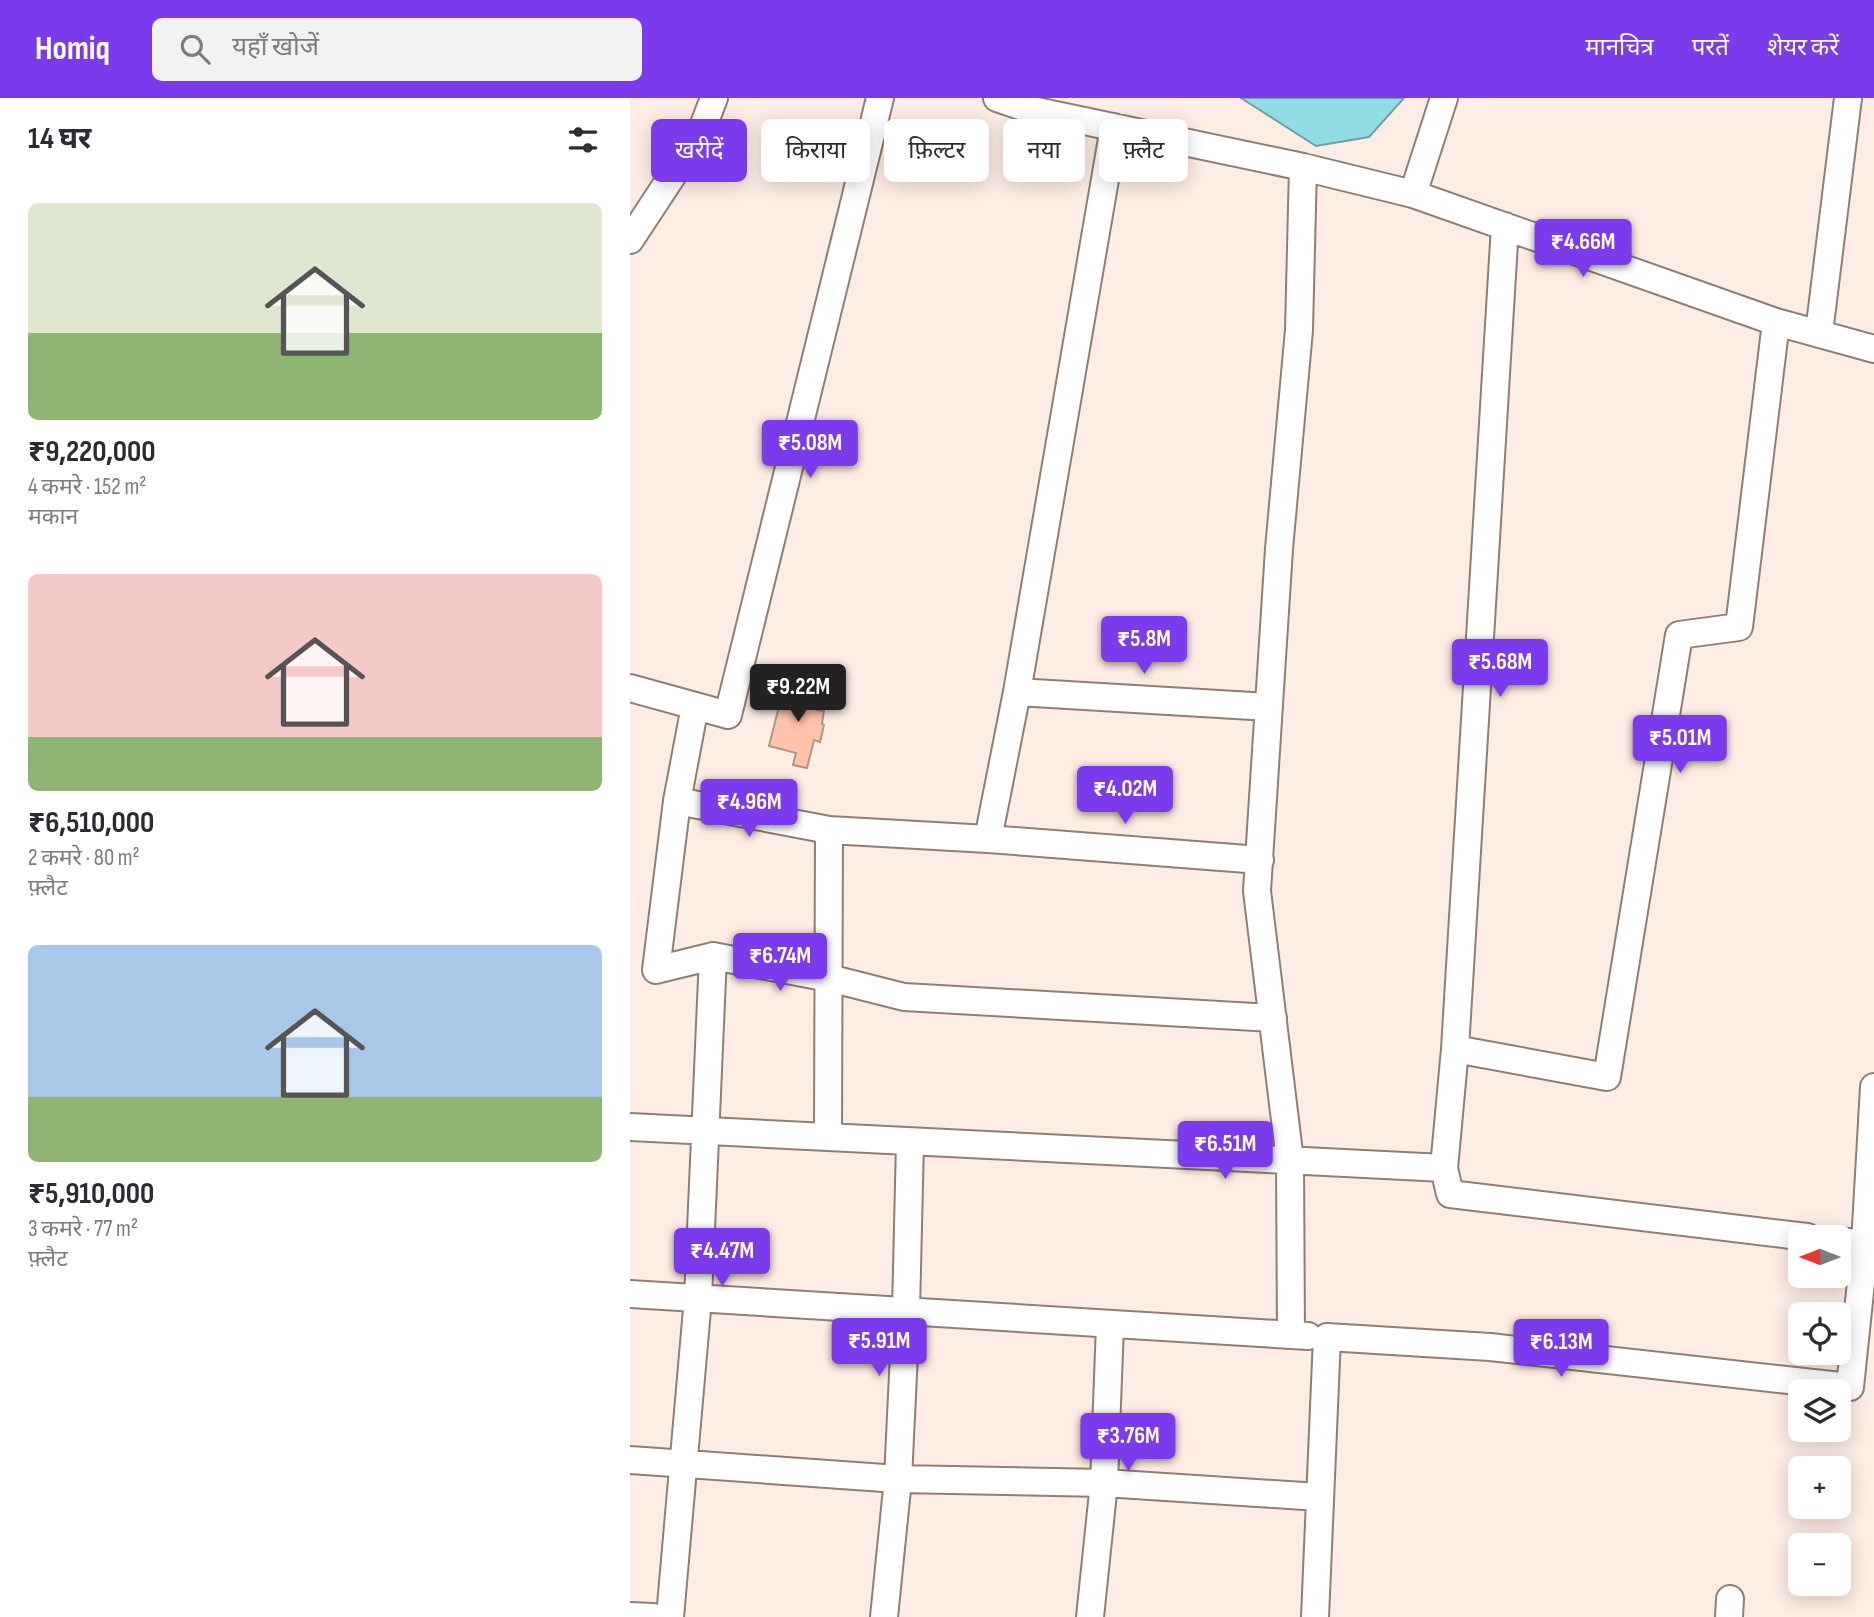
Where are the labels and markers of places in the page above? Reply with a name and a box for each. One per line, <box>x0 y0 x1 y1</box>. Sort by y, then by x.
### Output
pin: ₹4.66M <box>1526 220 1640 279</box>
pin: ₹5.08M <box>753 420 867 480</box>
pin: ₹5.8M <box>1095 616 1193 676</box>
pin: ₹5.68M <box>1443 640 1557 699</box>
pin: ₹9.22M <box>741 664 855 724</box>
pin: ₹5.01M <box>1623 716 1737 775</box>
pin: ₹4.02M <box>1068 766 1182 826</box>
pin: ₹4.96M <box>692 780 806 839</box>
pin: ₹6.74M <box>723 934 837 993</box>
pin: ₹6.51M <box>1168 1122 1282 1181</box>
pin: ₹4.47M <box>665 1228 779 1288</box>
pin: ₹5.91M <box>822 1318 936 1378</box>
pin: ₹6.13M <box>1504 1320 1618 1379</box>
pin: ₹3.76M <box>1071 1414 1185 1473</box>

